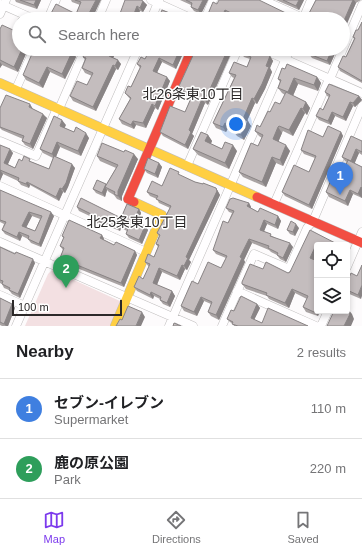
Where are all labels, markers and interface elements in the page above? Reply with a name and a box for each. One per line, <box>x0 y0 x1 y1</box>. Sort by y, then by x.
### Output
search box <box>12 12 350 56</box>
icon: search <box>26 23 48 45</box>
text: Search here <box>58 26 140 43</box>
district label: 北26条東10丁目 <box>142 86 244 102</box>
your location <box>226 114 246 134</box>
pin: 1 <box>327 162 353 195</box>
district label: 北25条東10丁目 <box>86 214 188 230</box>
map controls <box>314 242 350 314</box>
button: locate <box>314 242 350 278</box>
pin: 2 <box>53 255 79 288</box>
button: layers <box>314 278 350 314</box>
scale bar <box>12 298 122 317</box>
text: 100 m <box>18 301 49 313</box>
text: Nearby <box>16 342 74 361</box>
text: 2 results <box>297 345 346 360</box>
text: セブン-イレブン <box>54 394 164 411</box>
text: 1 <box>25 401 33 416</box>
text: 110 m <box>311 401 346 416</box>
text: Supermarket <box>54 412 128 427</box>
text: 鹿の原公園 <box>54 454 129 471</box>
text: 2 <box>25 461 33 476</box>
text: 220 m <box>310 461 346 476</box>
text: Park <box>54 472 81 487</box>
tab: Map <box>43 509 65 545</box>
tab: Directions <box>152 509 201 545</box>
tab: Saved <box>287 509 319 545</box>

